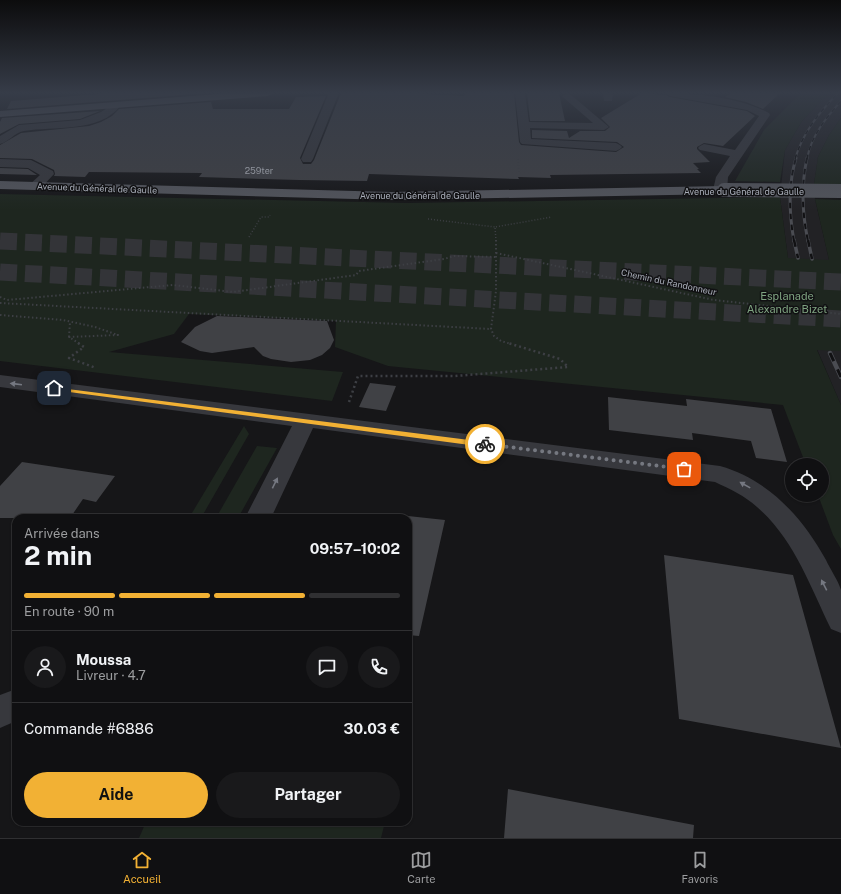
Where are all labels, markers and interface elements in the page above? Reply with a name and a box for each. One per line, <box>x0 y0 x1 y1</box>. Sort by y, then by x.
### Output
house number: 259ter <box>245 165 274 176</box>
street label: Avenue du Général de Gaulle <box>37 180 157 196</box>
street label: Avenue du Général de Gaulle <box>684 186 804 197</box>
street label: Avenue du Général de Gaulle <box>360 190 480 201</box>
street label: Chemin du Randonneur <box>620 266 718 298</box>
park label: Esplanade Alexandre Bizet <box>747 290 827 315</box>
pin <box>37 371 71 405</box>
icon: home <box>43 377 65 399</box>
one-way arrow <box>10 381 22 387</box>
courier <box>465 424 505 464</box>
icon: bike <box>474 433 496 455</box>
pin <box>667 452 701 486</box>
icon: bag <box>673 458 695 480</box>
map controls <box>785 458 829 502</box>
button: locate <box>785 458 829 502</box>
one-way arrow <box>272 477 278 489</box>
one-way arrow <box>739 482 750 489</box>
text: Arrivée dans <box>24 526 100 541</box>
text: 2 min <box>24 540 92 571</box>
text: 09:57–10:02 <box>310 540 400 557</box>
one-way arrow <box>820 580 827 591</box>
text: En route · 90 m <box>24 604 114 619</box>
button: person <box>24 646 66 688</box>
button: chat <box>306 646 348 688</box>
button: phone <box>358 646 400 688</box>
text: Moussa <box>76 651 131 668</box>
text: Livreur · 4.7 <box>76 668 146 683</box>
text: Commande #6886 <box>24 720 154 737</box>
text: 30.03 € <box>344 720 400 737</box>
button: Aide <box>24 772 208 818</box>
button: Partager <box>216 772 400 818</box>
tab: Accueil <box>123 849 161 885</box>
tab: Carte <box>407 849 435 885</box>
tab: Favoris <box>681 849 718 885</box>

